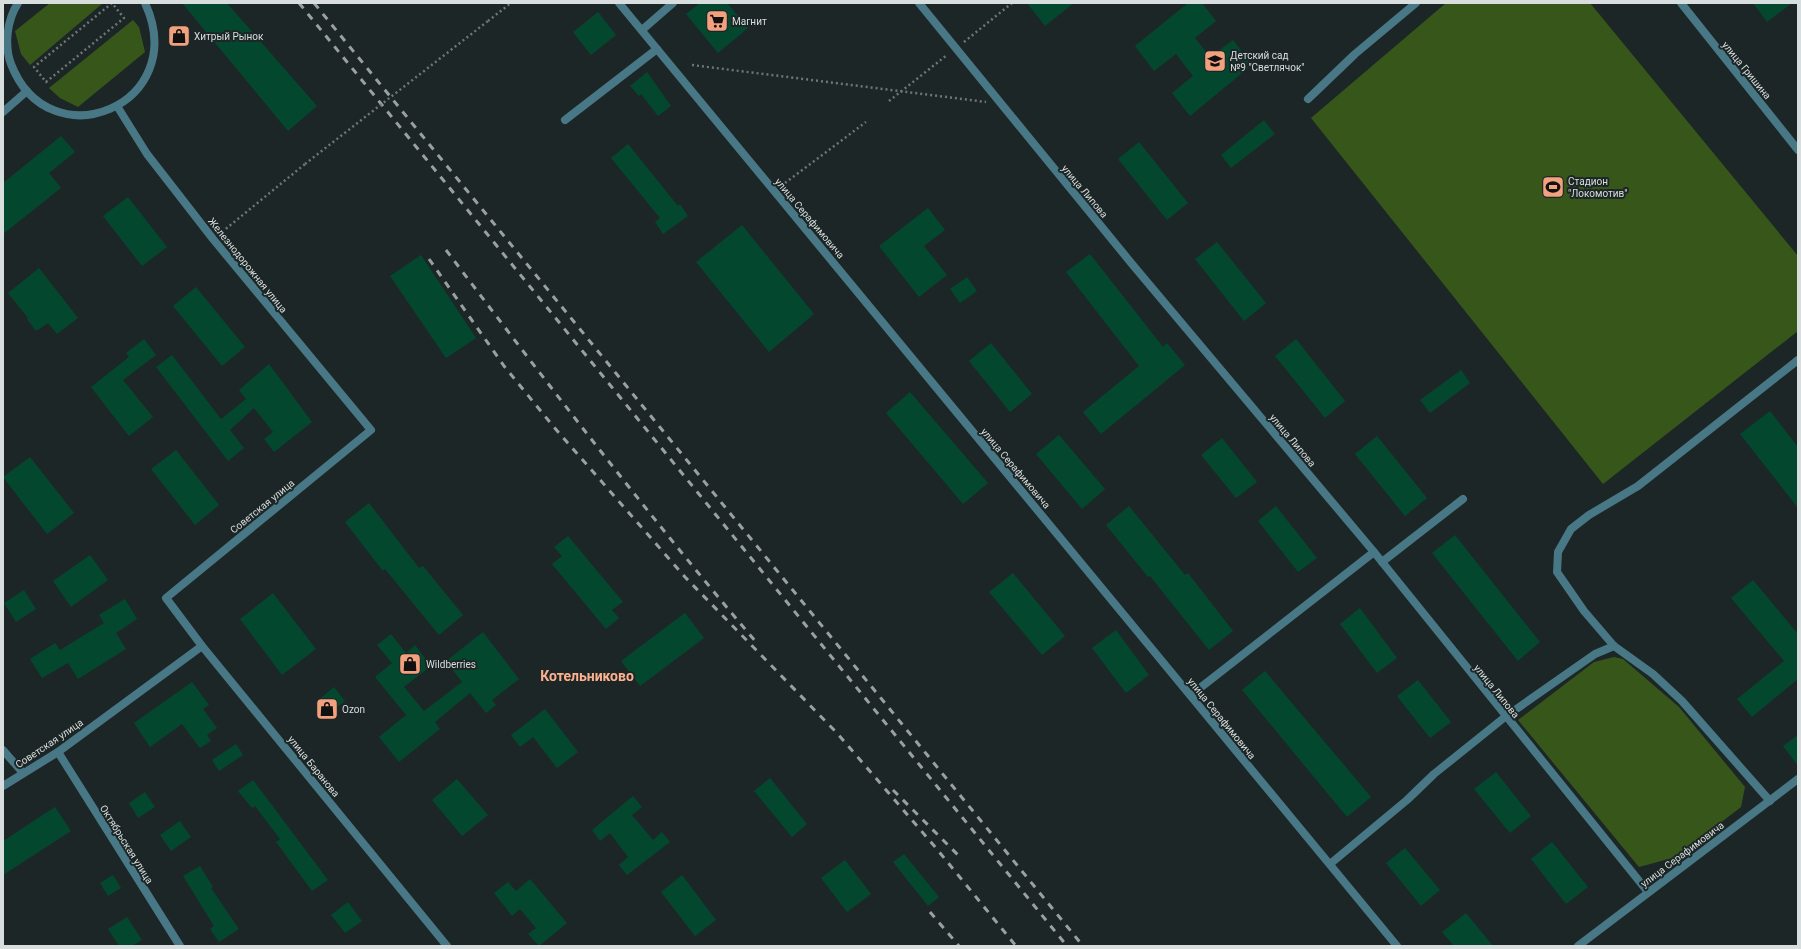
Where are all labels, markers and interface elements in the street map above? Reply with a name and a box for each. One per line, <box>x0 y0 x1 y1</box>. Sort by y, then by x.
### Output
supermarket icon: Магнит <box>704 8 730 34</box>
place label: Магнит <box>732 16 767 27</box>
shop icon: Хитрый Рынок <box>166 23 192 49</box>
place label: Хитрый Рынок <box>194 31 264 42</box>
street label: улица Гришина <box>1720 39 1773 101</box>
school or university icon: Детский сад №9 "Светлячок" <box>1202 48 1228 74</box>
place label: Детский сад №9 "Светлячок" <box>1230 50 1305 73</box>
street label: улица Липова <box>1059 163 1110 220</box>
sports icon: Стадион "Локомотив" <box>1540 174 1566 200</box>
street label: улица Серафимовича <box>773 176 846 261</box>
place label: Стадион "Локомотив" <box>1568 176 1627 199</box>
street label: Железнодорожная улица <box>206 216 289 315</box>
street label: улица Липова <box>1267 412 1318 469</box>
street label: улица Серафимовича <box>979 426 1052 511</box>
street label: Советская улица <box>228 477 297 536</box>
shop icon: Wildberries <box>397 651 423 677</box>
place label: Wildberries <box>426 659 476 670</box>
street label: улица Липова <box>1472 662 1521 720</box>
district label: Котельниково <box>540 668 634 684</box>
street label: улица Серафимовича <box>1185 675 1258 761</box>
shop icon: Ozon <box>314 696 340 722</box>
place label: Ozon <box>342 704 365 715</box>
street label: Советская улица <box>13 717 85 770</box>
street label: улица Баранова <box>286 734 342 799</box>
street label: Октябрьская улица <box>98 803 155 886</box>
street label: улица Серафимовича <box>1639 820 1726 889</box>

